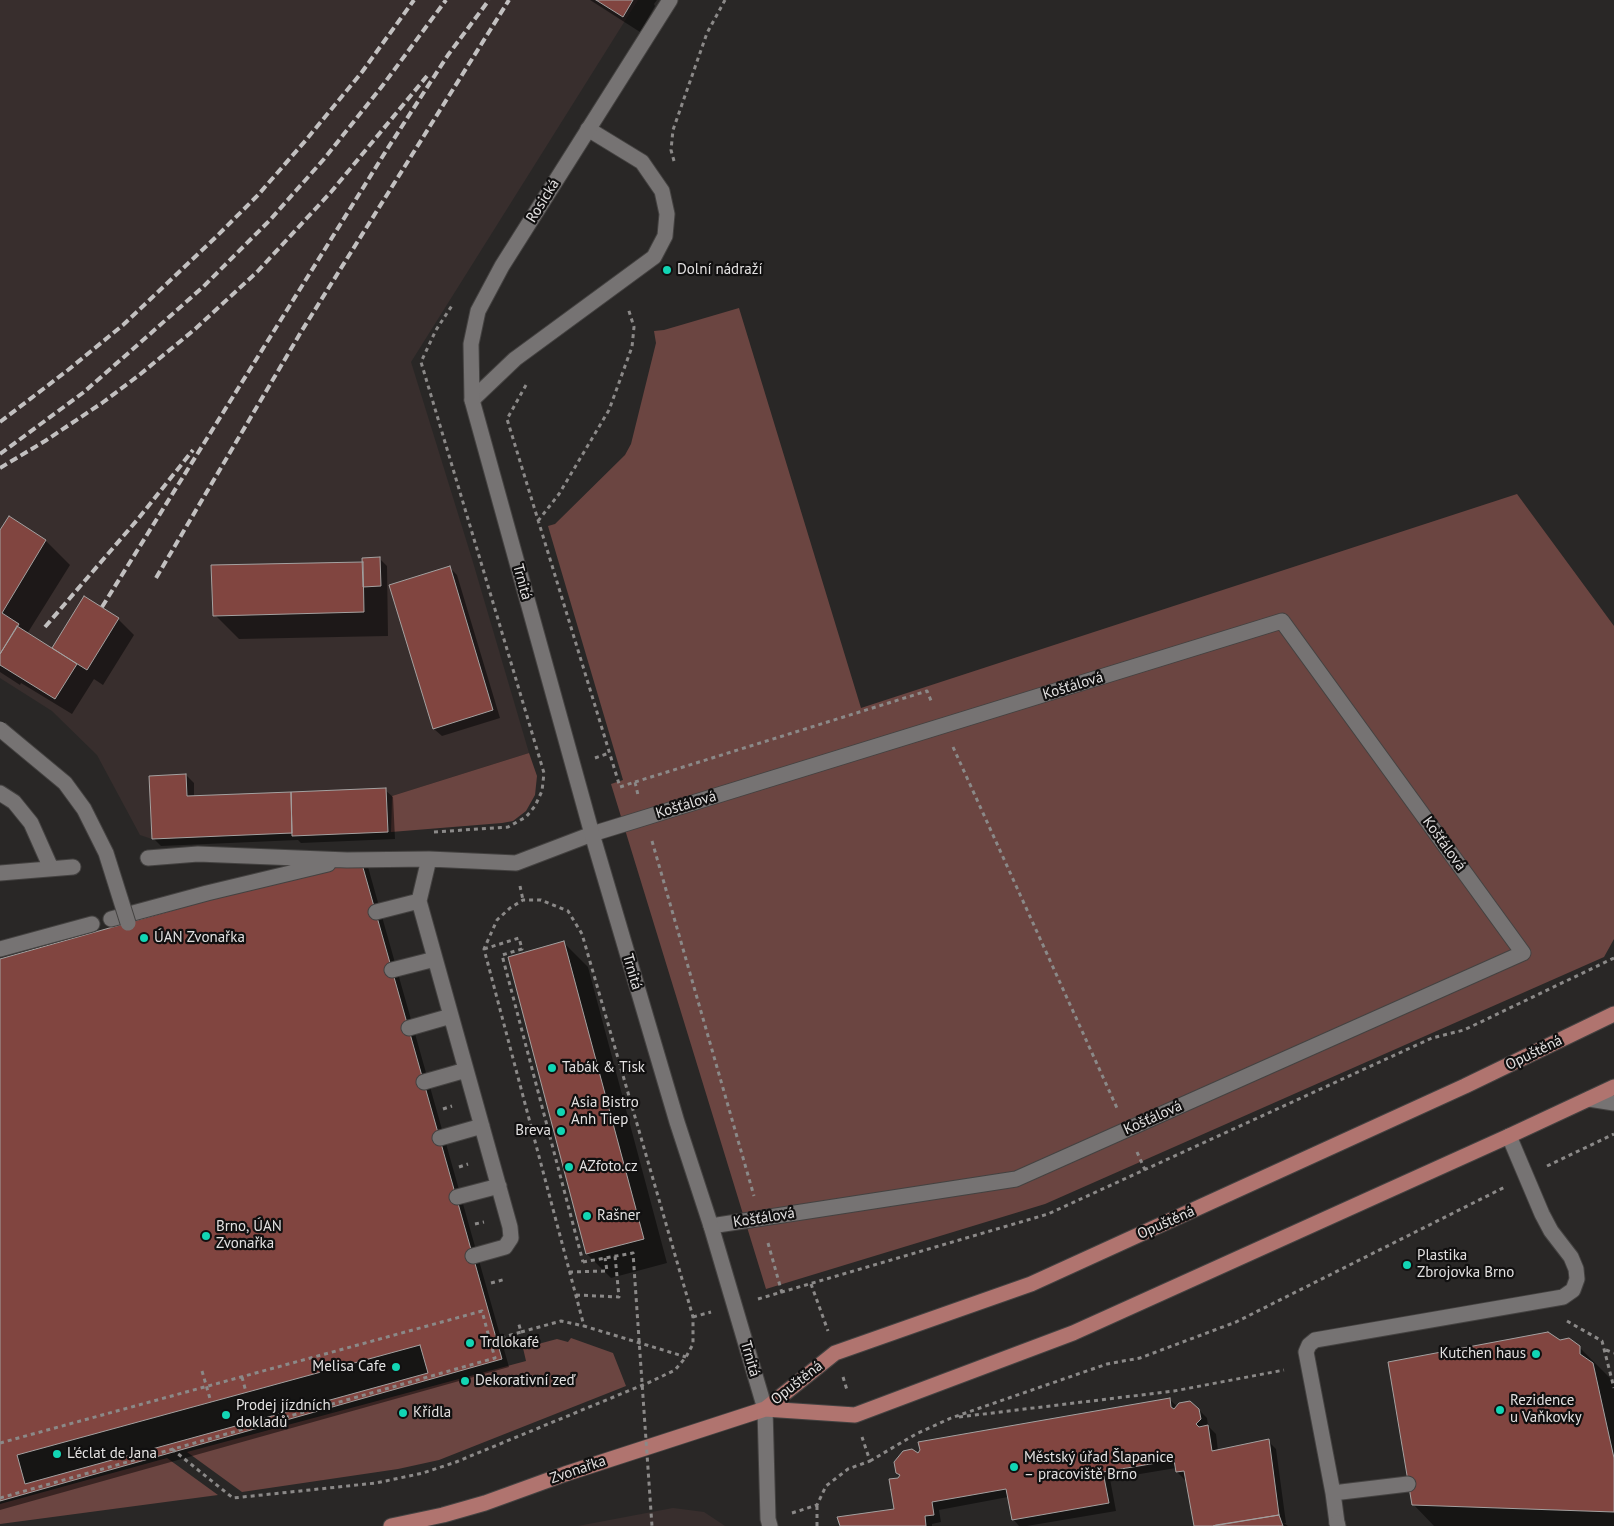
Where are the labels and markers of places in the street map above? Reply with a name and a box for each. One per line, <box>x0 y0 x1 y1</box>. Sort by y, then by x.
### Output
place label: Dolní nádraží <box>677 261 762 279</box>
marker: Dolní nádraží <box>661 264 673 276</box>
place label: ÚAN Zvonařka <box>154 929 245 947</box>
marker: ÚAN Zvonařka <box>138 932 150 944</box>
place label: Tabák & Tisk <box>562 1059 645 1077</box>
marker: Tabák & Tisk <box>546 1062 558 1074</box>
place label: Asia Bistro Anh Tiep <box>571 1094 639 1129</box>
marker: Asia Bistro Anh Tiep <box>555 1106 567 1118</box>
place label: Breva <box>515 1122 551 1140</box>
marker: Breva <box>555 1125 567 1137</box>
place label: AZfoto.cz <box>579 1158 638 1176</box>
marker: AZfoto.cz <box>563 1161 575 1173</box>
place label: Rašner <box>597 1207 640 1225</box>
marker: Rašner <box>581 1210 593 1222</box>
place label: Brno, ÚAN Zvonařka <box>216 1218 282 1253</box>
marker: Brno, ÚAN Zvonařka <box>200 1230 212 1242</box>
place label: Plastika Zbrojovka Brno <box>1417 1247 1514 1282</box>
marker: Plastika Zbrojovka Brno <box>1401 1259 1413 1271</box>
place label: Trdlokafé <box>480 1334 539 1352</box>
marker: Trdlokafé <box>464 1337 476 1349</box>
place label: Kutchen haus <box>1439 1345 1526 1363</box>
marker: Kutchen haus <box>1530 1348 1542 1360</box>
place label: Melisa Cafe <box>312 1358 386 1376</box>
marker: Melisa Cafe <box>390 1361 402 1373</box>
place label: Dekorativní zeď <box>475 1372 575 1390</box>
marker: Dekorativní zeď <box>459 1375 471 1387</box>
place label: Rezidence u Vaňkovky <box>1510 1392 1582 1427</box>
place label: Prodej jízdních dokladů <box>236 1397 331 1432</box>
place label: Křídla <box>413 1404 451 1422</box>
marker: Rezidence u Vaňkovky <box>1494 1404 1506 1416</box>
marker: Křídla <box>397 1407 409 1419</box>
marker: Prodej jízdních dokladů <box>220 1409 232 1421</box>
place label: L'éclat de Jana <box>67 1445 157 1463</box>
marker: L'éclat de Jana <box>51 1448 63 1460</box>
place label: Městský úřad Šlapanice – pracoviště Brno <box>1024 1449 1174 1484</box>
marker: Městský úřad Šlapanice – pracoviště Brno <box>1008 1461 1020 1473</box>

